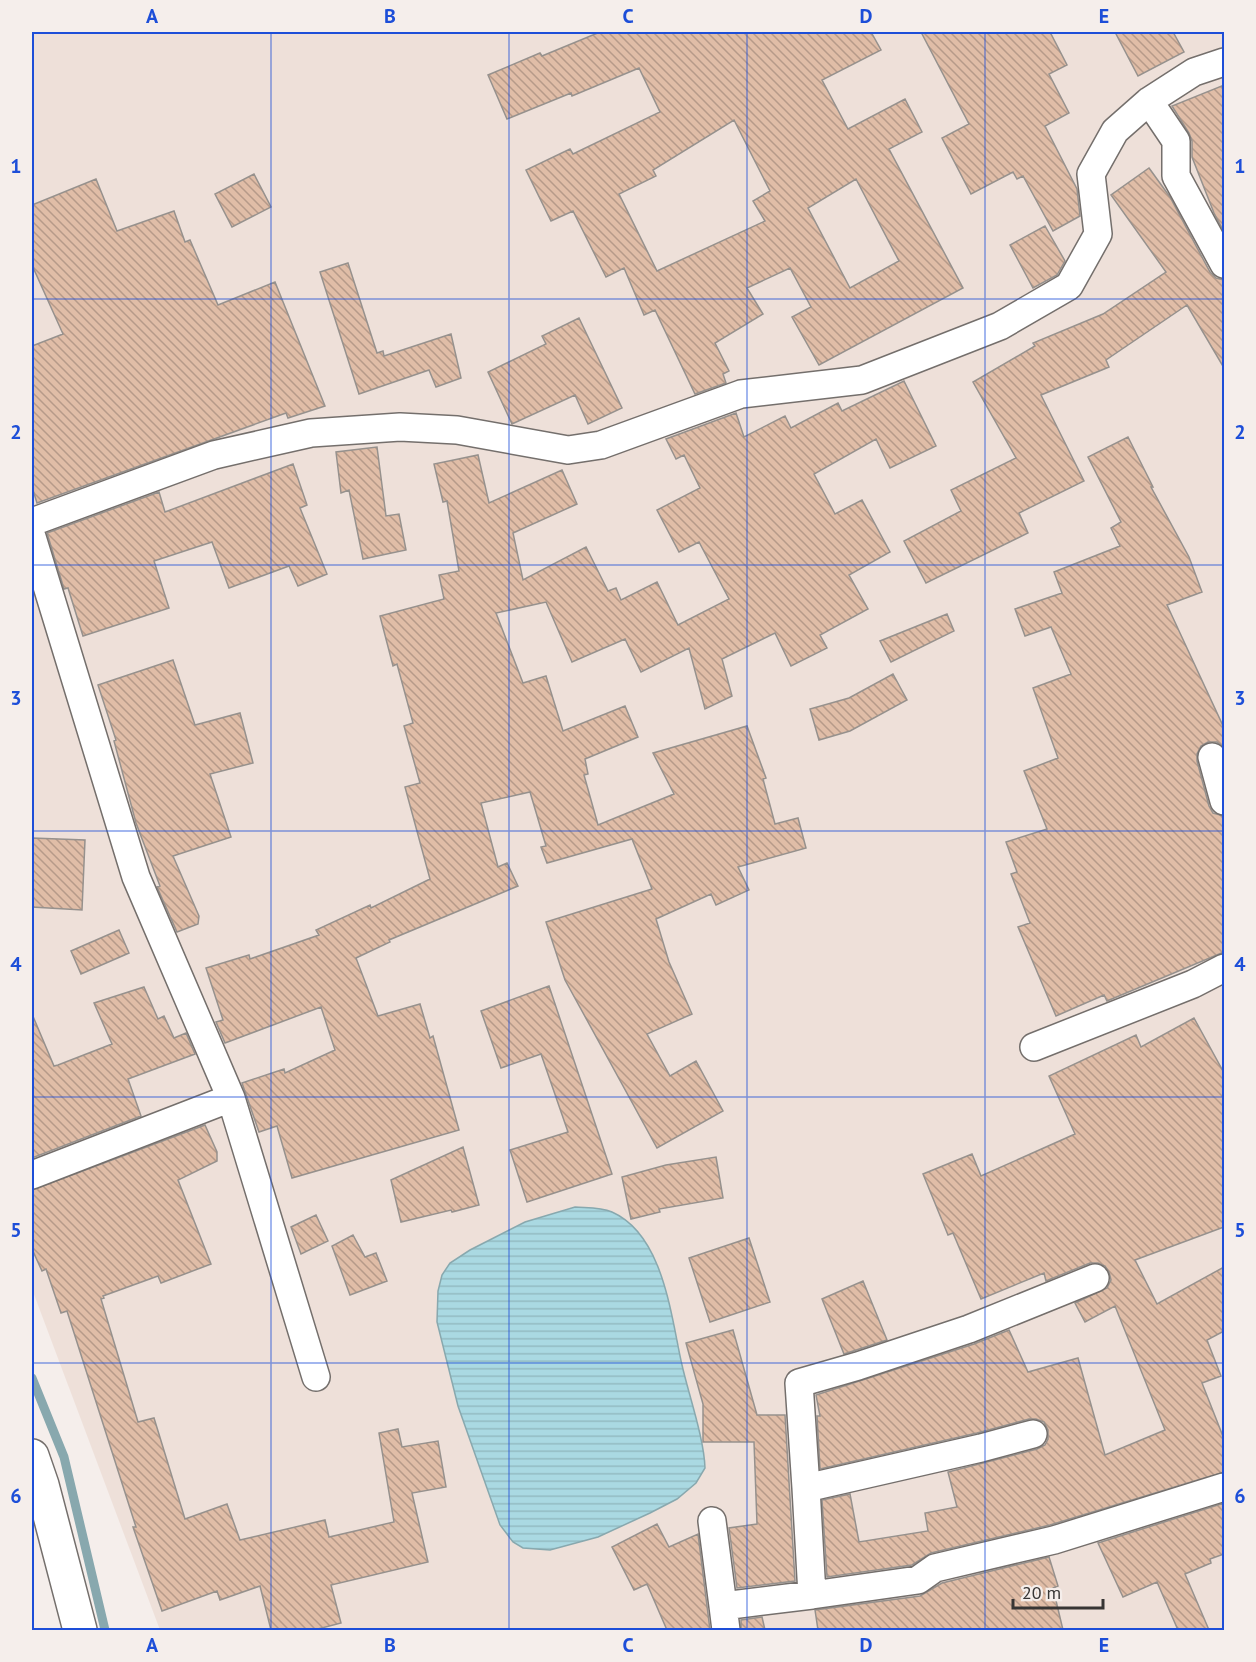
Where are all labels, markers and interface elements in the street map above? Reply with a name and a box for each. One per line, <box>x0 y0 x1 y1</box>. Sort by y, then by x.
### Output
text: A <box>146 3 159 29</box>
text: B <box>384 3 396 29</box>
text: C <box>622 3 634 29</box>
text: D <box>860 3 873 29</box>
text: E <box>1099 3 1109 29</box>
text: 1 <box>10 153 22 179</box>
text: 1 <box>1234 153 1246 179</box>
text: 2 <box>10 419 22 445</box>
text: 2 <box>1234 419 1246 445</box>
text: 3 <box>10 685 22 711</box>
text: 3 <box>1234 685 1246 711</box>
text: 4 <box>10 951 22 977</box>
text: 4 <box>1234 951 1246 977</box>
text: 5 <box>10 1217 22 1243</box>
text: 5 <box>1234 1217 1246 1243</box>
text: 6 <box>10 1483 22 1509</box>
text: 6 <box>1234 1483 1246 1509</box>
scale bar <box>1013 1572 1103 1610</box>
text: 20 m <box>1022 1581 1061 1604</box>
text: A <box>146 1632 159 1658</box>
text: B <box>384 1632 396 1658</box>
text: C <box>622 1632 634 1658</box>
text: D <box>860 1632 873 1658</box>
text: E <box>1099 1632 1109 1658</box>

